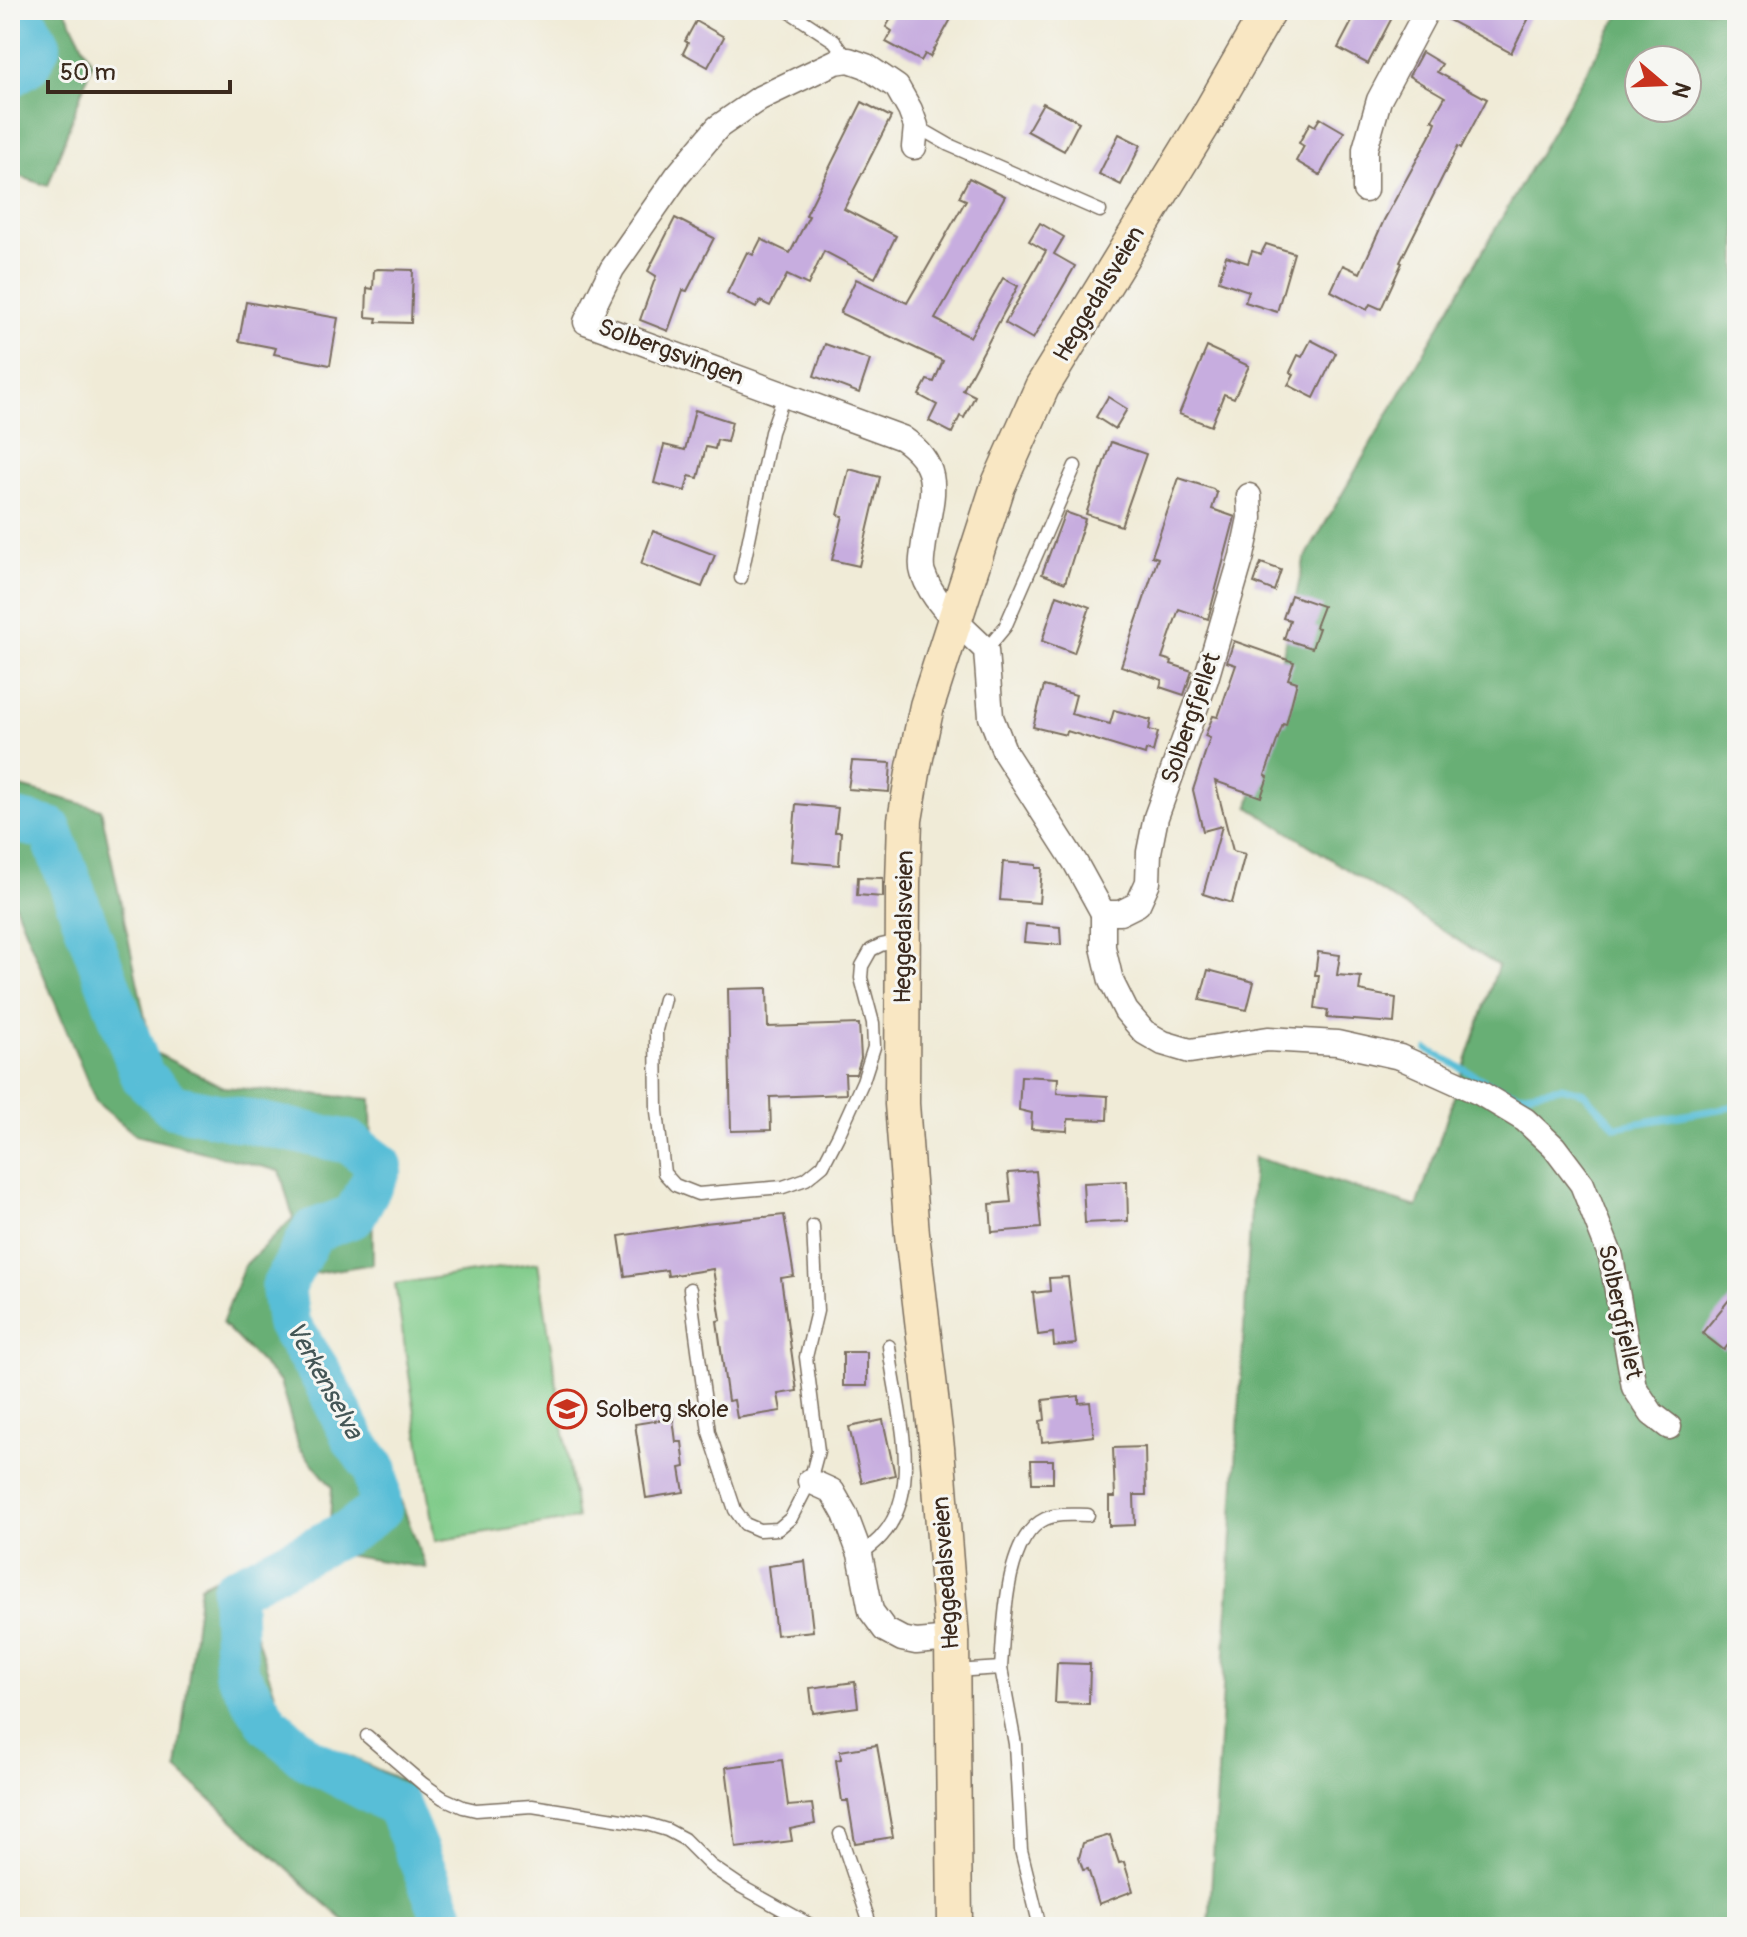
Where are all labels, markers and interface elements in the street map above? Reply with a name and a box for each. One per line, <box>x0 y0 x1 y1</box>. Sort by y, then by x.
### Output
scale bar <box>48 44 230 94</box>
north arrow <box>1623 44 1703 124</box>
text: 50 m <box>60 58 116 87</box>
text: N <box>1665 79 1697 102</box>
street label: Heggedalsveien <box>1047 221 1151 367</box>
street label: Solbergsvingen <box>594 312 748 392</box>
street label: Solbergfjellet <box>1155 648 1227 787</box>
street label: Heggedalsveien <box>888 850 920 1004</box>
street label: Solbergfjellet <box>1592 1242 1648 1382</box>
water label: Verkenselva <box>279 1316 370 1446</box>
school or university icon: Solberg skole <box>546 1388 588 1430</box>
place label: Solberg skole <box>595 1395 728 1424</box>
street label: Heggedalsveien <box>926 1496 966 1650</box>

